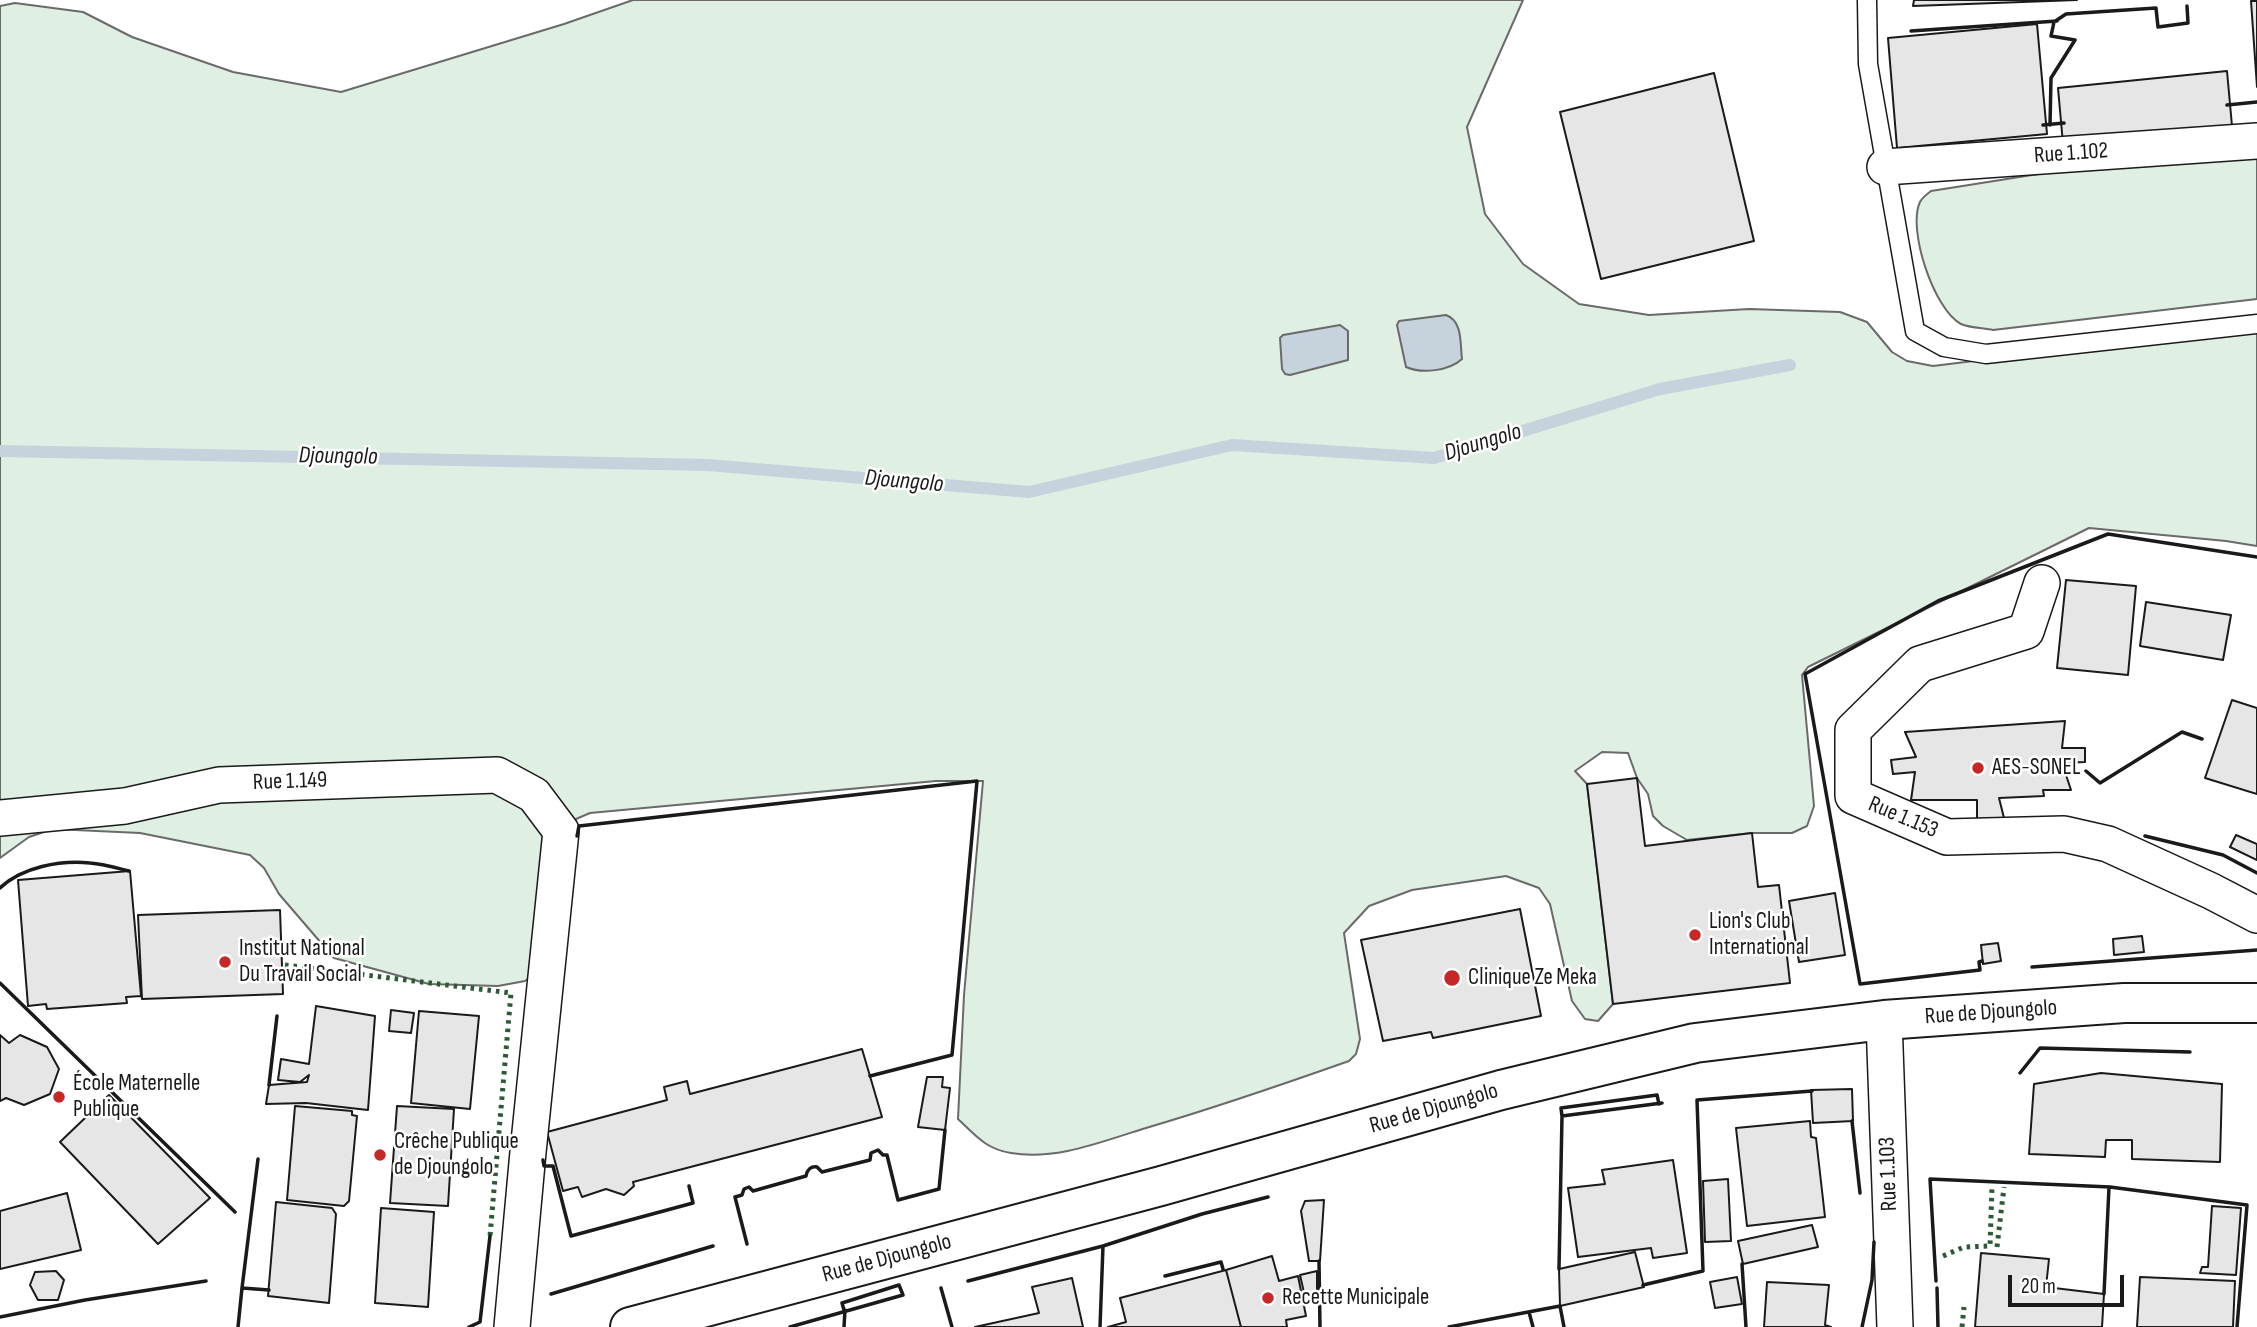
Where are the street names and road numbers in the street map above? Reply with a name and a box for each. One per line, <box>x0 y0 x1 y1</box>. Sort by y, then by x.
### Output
street label: Rue 1.102 <box>2033 138 2109 170</box>
street label: Rue 1.149 <box>252 767 328 797</box>
street label: Rue 1.153 <box>1864 791 1942 845</box>
street label: Rue de Djoungolo <box>1924 995 2058 1031</box>
street label: Rue de Djoungolo <box>1367 1077 1501 1141</box>
street label: Rue 1.103 <box>1874 1136 1904 1212</box>
street label: Rue de Djoungolo <box>819 1229 955 1289</box>

